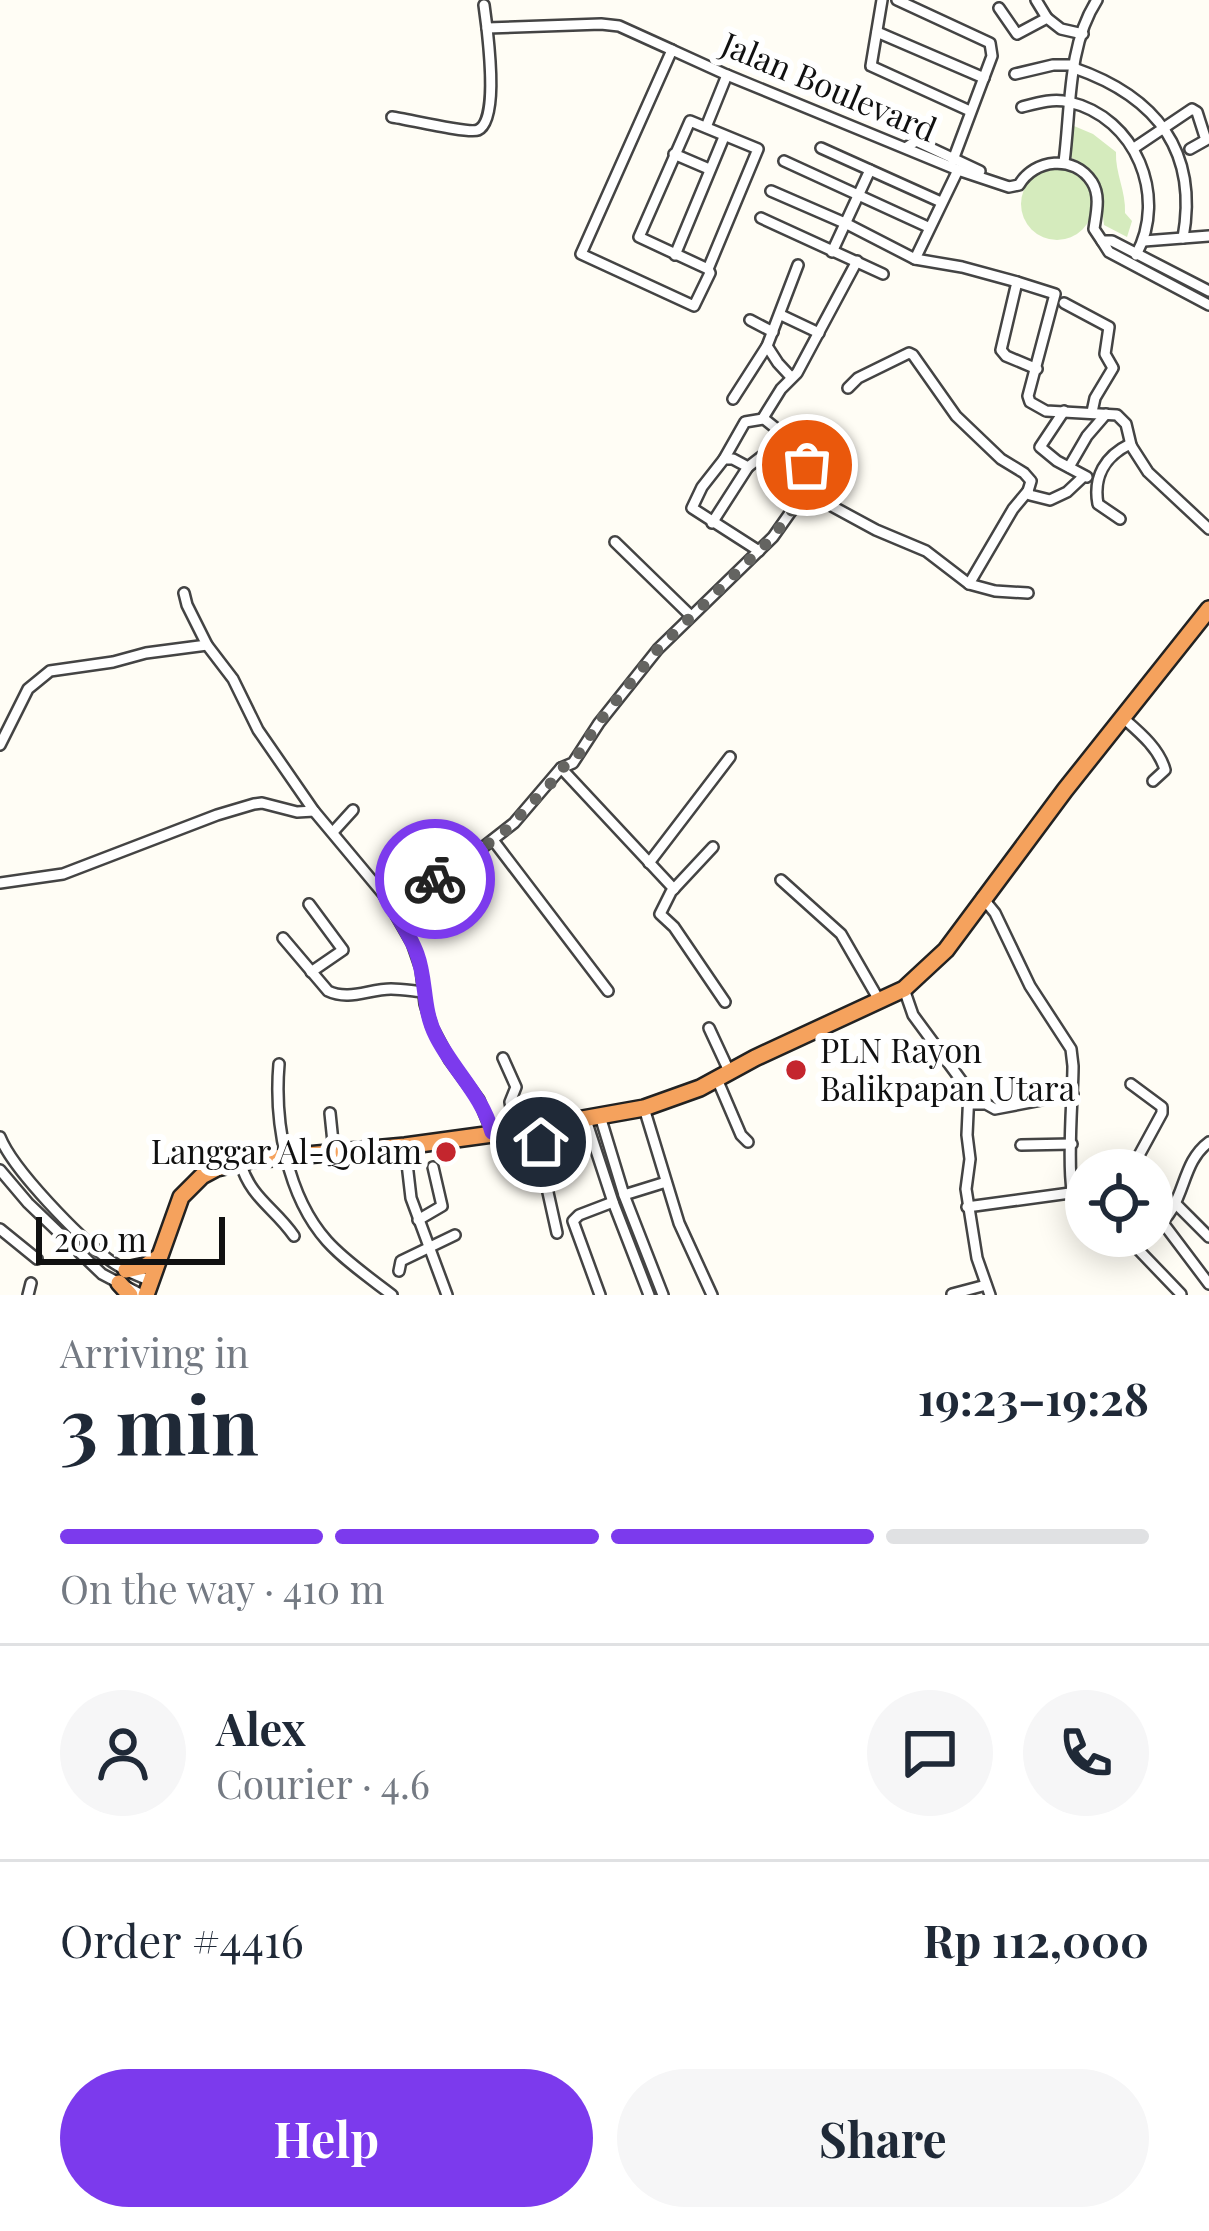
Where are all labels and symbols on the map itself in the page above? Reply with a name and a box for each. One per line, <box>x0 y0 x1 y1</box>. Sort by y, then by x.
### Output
street label: Jalan Boulevard <box>715 20 944 150</box>
pin <box>756 414 858 516</box>
courier <box>375 819 495 939</box>
place label: PLN Rayon Balikpapan Utara <box>820 1027 1076 1109</box>
marker: PLN Rayon Balikpapan Utara <box>783 1057 809 1083</box>
pin <box>490 1091 592 1193</box>
place label: Langgar Al-Qolam <box>151 1128 422 1172</box>
marker: Langgar Al-Qolam <box>433 1139 459 1165</box>
scale bar <box>36 1211 225 1264</box>

